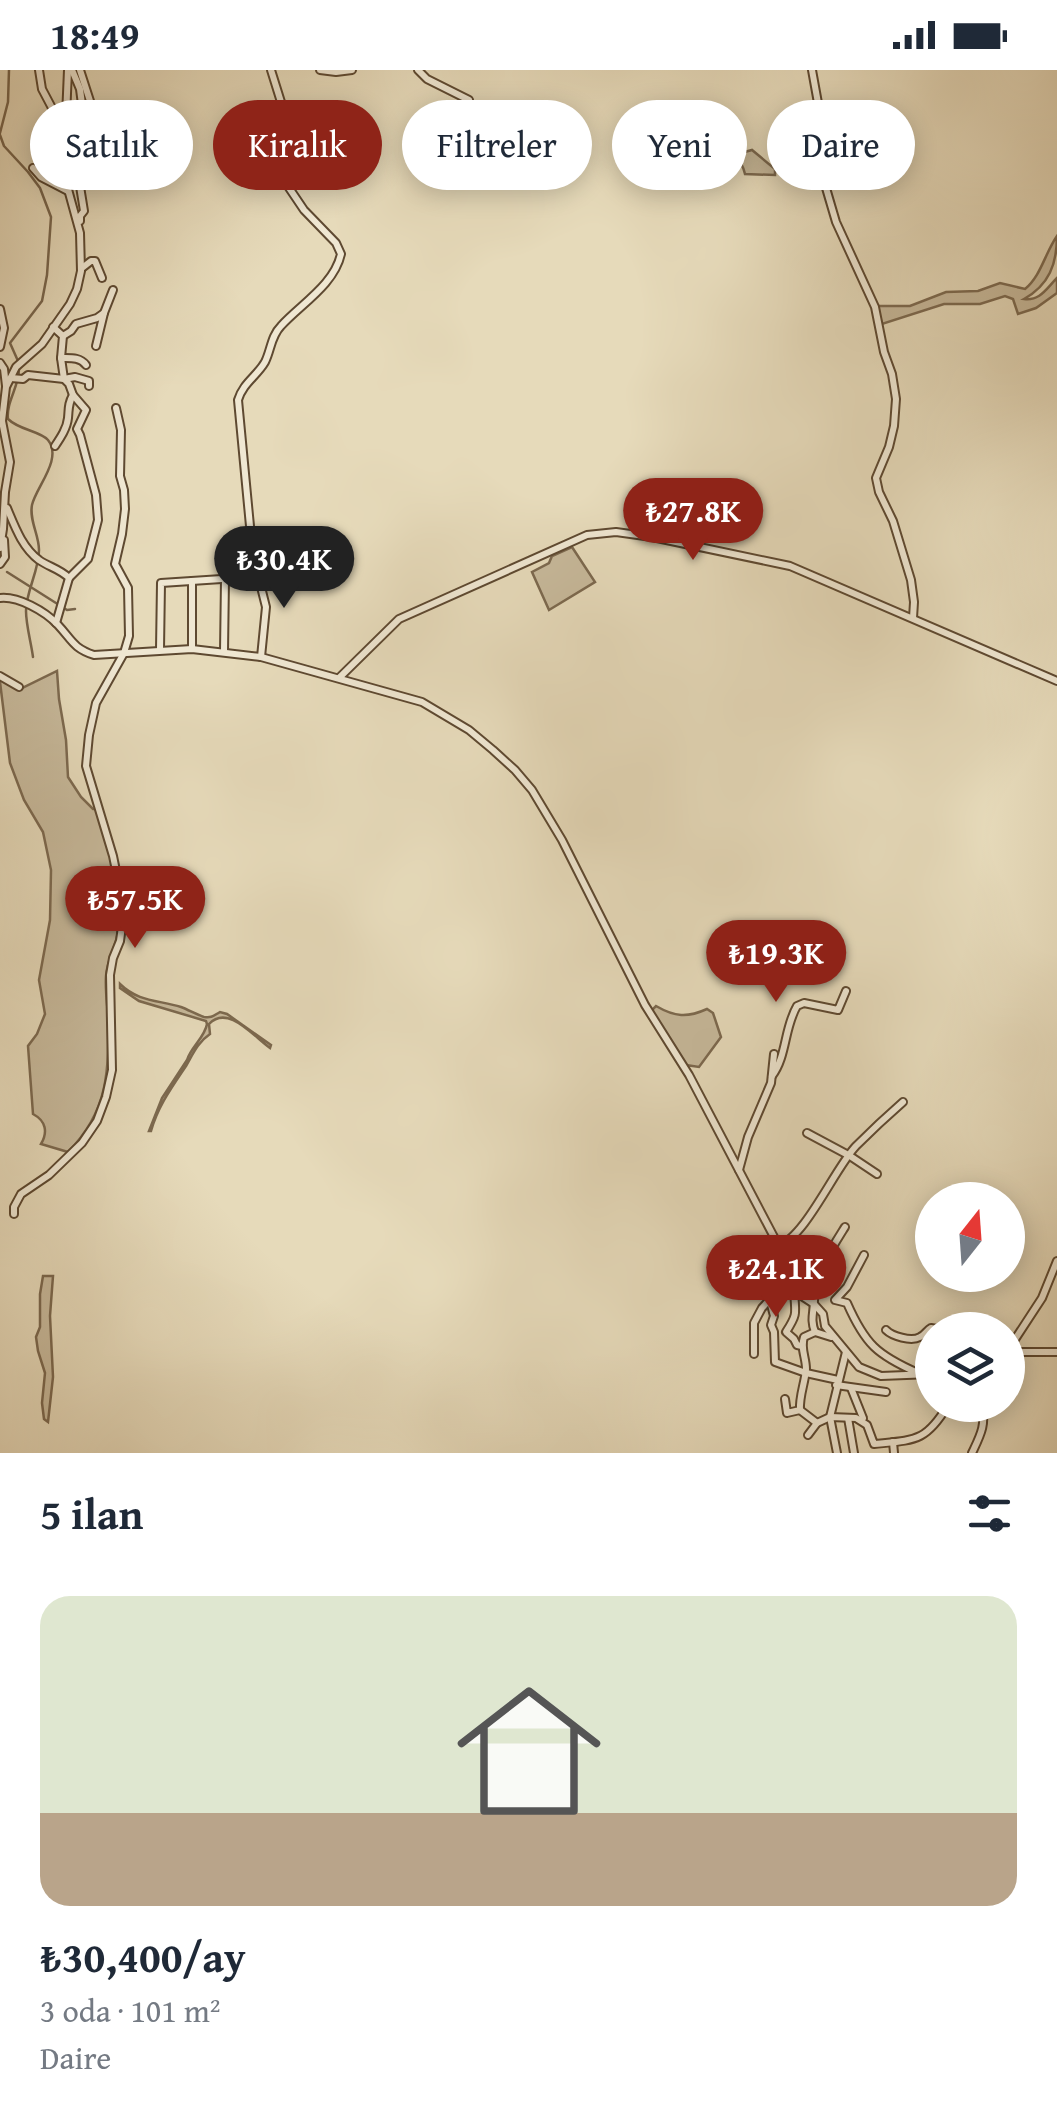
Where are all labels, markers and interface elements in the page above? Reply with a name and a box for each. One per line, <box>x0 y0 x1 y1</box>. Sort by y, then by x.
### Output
text: 18:49 <box>50 7 140 63</box>
chip: Satılık <box>30 100 193 190</box>
chip: Kiralık <box>213 100 382 190</box>
chip: Filtreler <box>402 100 592 190</box>
chip: Yeni <box>612 100 747 190</box>
chip: Daire <box>767 100 915 190</box>
pin: ₺27.8K <box>612 478 774 563</box>
text: ₺27.8K <box>645 487 741 534</box>
pin: ₺30.4K <box>203 526 365 611</box>
text: ₺30.4K <box>236 535 332 582</box>
pin: ₺57.5K <box>54 866 216 951</box>
text: ₺57.5K <box>87 875 183 922</box>
pin: ₺19.3K <box>695 920 857 1005</box>
text: ₺19.3K <box>728 929 824 976</box>
north arrow <box>915 1182 1025 1292</box>
map controls <box>915 1182 1025 1422</box>
pin: ₺24.1K <box>695 1235 857 1320</box>
text: ₺24.1K <box>728 1244 824 1291</box>
button: layers <box>915 1312 1025 1422</box>
text: 5 ilan <box>40 1483 143 1544</box>
icon: filters <box>962 1486 1017 1541</box>
icon: home <box>439 1661 619 1841</box>
text: ₺30,400/ay <box>40 1926 246 1987</box>
text: 3 oda · 101 m² <box>40 1987 221 2034</box>
text: Daire <box>40 2034 111 2081</box>

